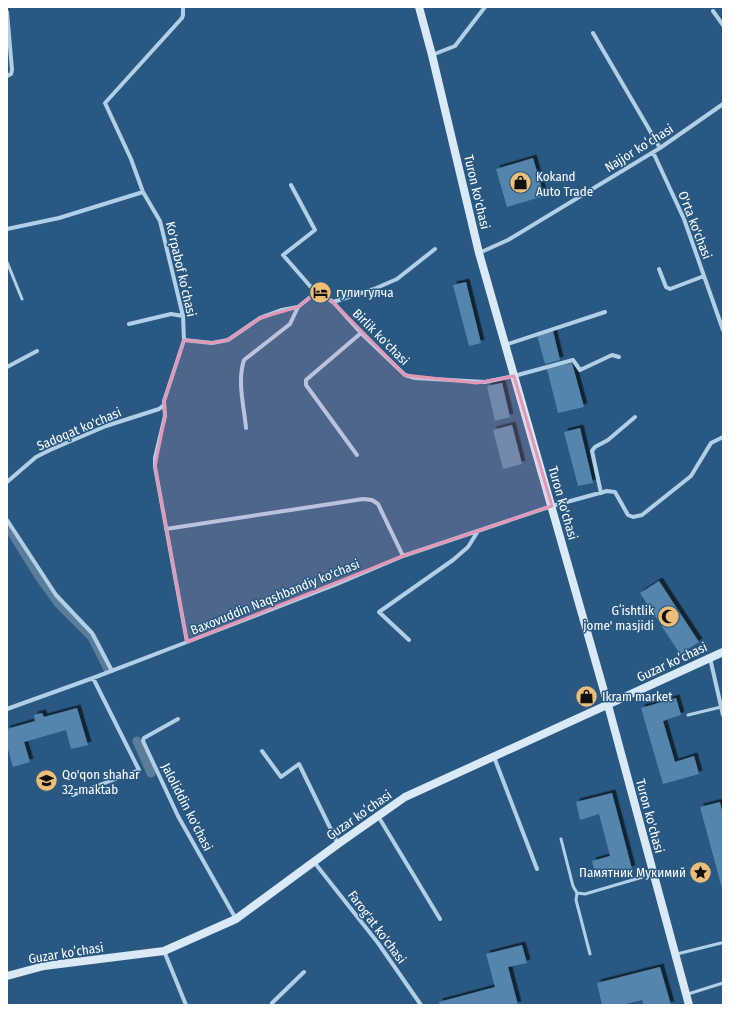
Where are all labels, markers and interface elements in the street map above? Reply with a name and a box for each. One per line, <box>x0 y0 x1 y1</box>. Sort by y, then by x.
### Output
street label: Najjor koʻchasi <box>602 121 676 175</box>
street label: Turon ko'chasi <box>461 153 493 231</box>
place label: Kokand Auto Trade <box>536 169 593 199</box>
shop icon: Kokand Auto Trade <box>507 170 533 196</box>
street label: O'rta ko'chasi <box>675 189 715 261</box>
street label: Ko'rpabof koʻchasi <box>163 220 199 318</box>
hotel icon: гули гулча <box>308 279 334 305</box>
place label: гули гулча <box>336 285 394 300</box>
street label: Birlik ko'chasi <box>350 306 412 368</box>
street label: Sadoqat ko'chasi <box>35 405 123 453</box>
street label: Turon ko'chasi <box>545 464 581 542</box>
street label: Baxovuddin Naqshbandiy ko'chasi <box>188 556 362 638</box>
place label: Gʻishtlik jome' masjidi <box>582 603 655 633</box>
mosque icon: Gʻishtlik jome' masjidi <box>656 604 682 630</box>
street label: Guzar koʻchasi <box>634 639 710 685</box>
shop icon: Ikram market <box>574 683 600 709</box>
place label: Ikram market <box>602 689 673 704</box>
street label: Jaloliddin ko'chasi <box>158 761 216 853</box>
place label: Qo'qon shahar 32-maktab <box>62 767 140 797</box>
school or university icon: Qo'qon shahar 32-maktab <box>34 768 60 794</box>
street label: Turon ko'chasi <box>633 777 667 855</box>
street label: Guzar koʻchasi <box>324 787 394 843</box>
place icon: Памятник Мукимий <box>688 859 714 885</box>
place label: Памятник Мукимий <box>579 865 686 880</box>
street label: Farog'at ko'chasi <box>345 888 409 966</box>
street label: Guzar koʻchasi <box>27 940 105 966</box>

